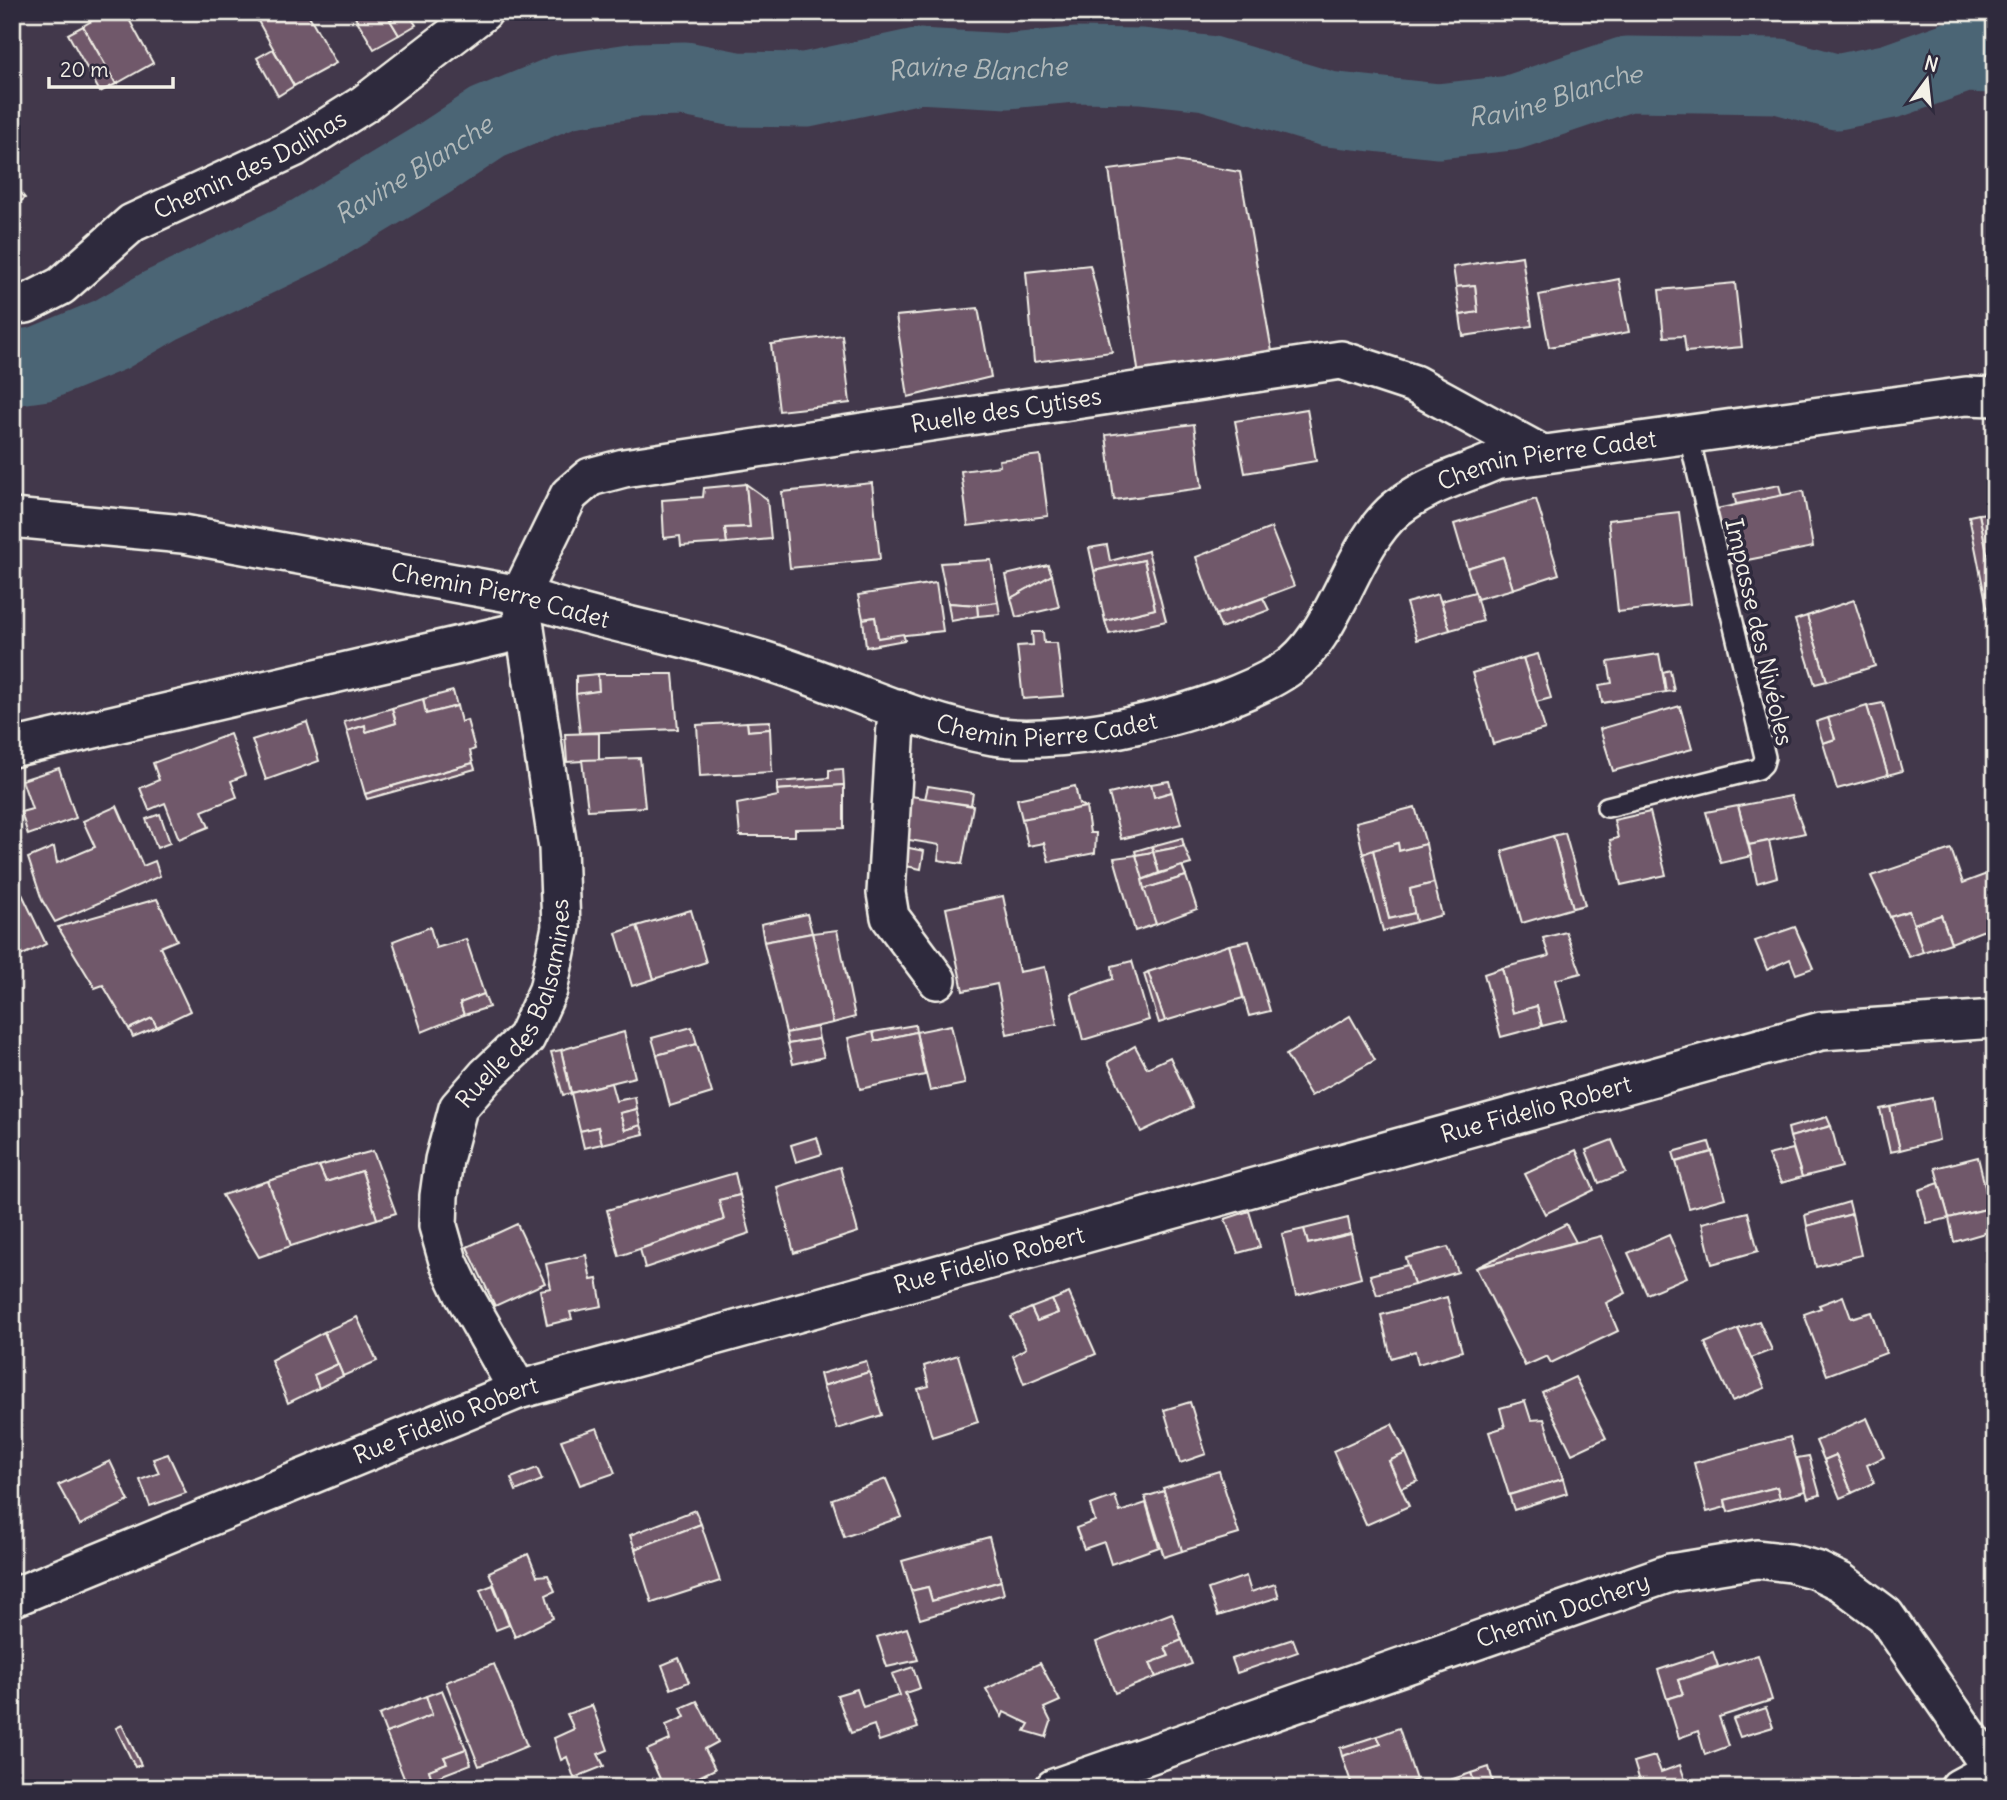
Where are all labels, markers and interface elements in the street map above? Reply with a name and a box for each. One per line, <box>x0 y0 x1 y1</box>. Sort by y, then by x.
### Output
scale bar <box>49 46 173 90</box>
north arrow <box>1892 46 1962 116</box>
water label: Ravine Blanche <box>884 49 1070 88</box>
text: N <box>1922 50 1941 77</box>
text: 20 m <box>60 56 109 83</box>
water label: Ravine Blanche <box>1467 57 1644 134</box>
street label: Chemin des Dalihas <box>148 103 352 225</box>
water label: Ravine Blanche <box>328 107 500 231</box>
street label: Ruelle des Cytises <box>909 380 1103 439</box>
street label: Chemin Pierre Cadet <box>1433 423 1658 496</box>
street label: Impasse des Nivéoles <box>1719 515 1801 748</box>
street label: Chemin Pierre Cadet <box>389 556 613 634</box>
street label: Chemin Pierre Cadet <box>933 704 1160 752</box>
street label: Ruelle des Balsamines <box>449 898 576 1114</box>
street label: Rue Fidelio Robert <box>1437 1068 1634 1149</box>
street label: Rue Fidelio Robert <box>890 1219 1088 1300</box>
street label: Rue Fidelio Robert <box>349 1369 541 1470</box>
street label: Chemin Dachery <box>1472 1565 1653 1654</box>

